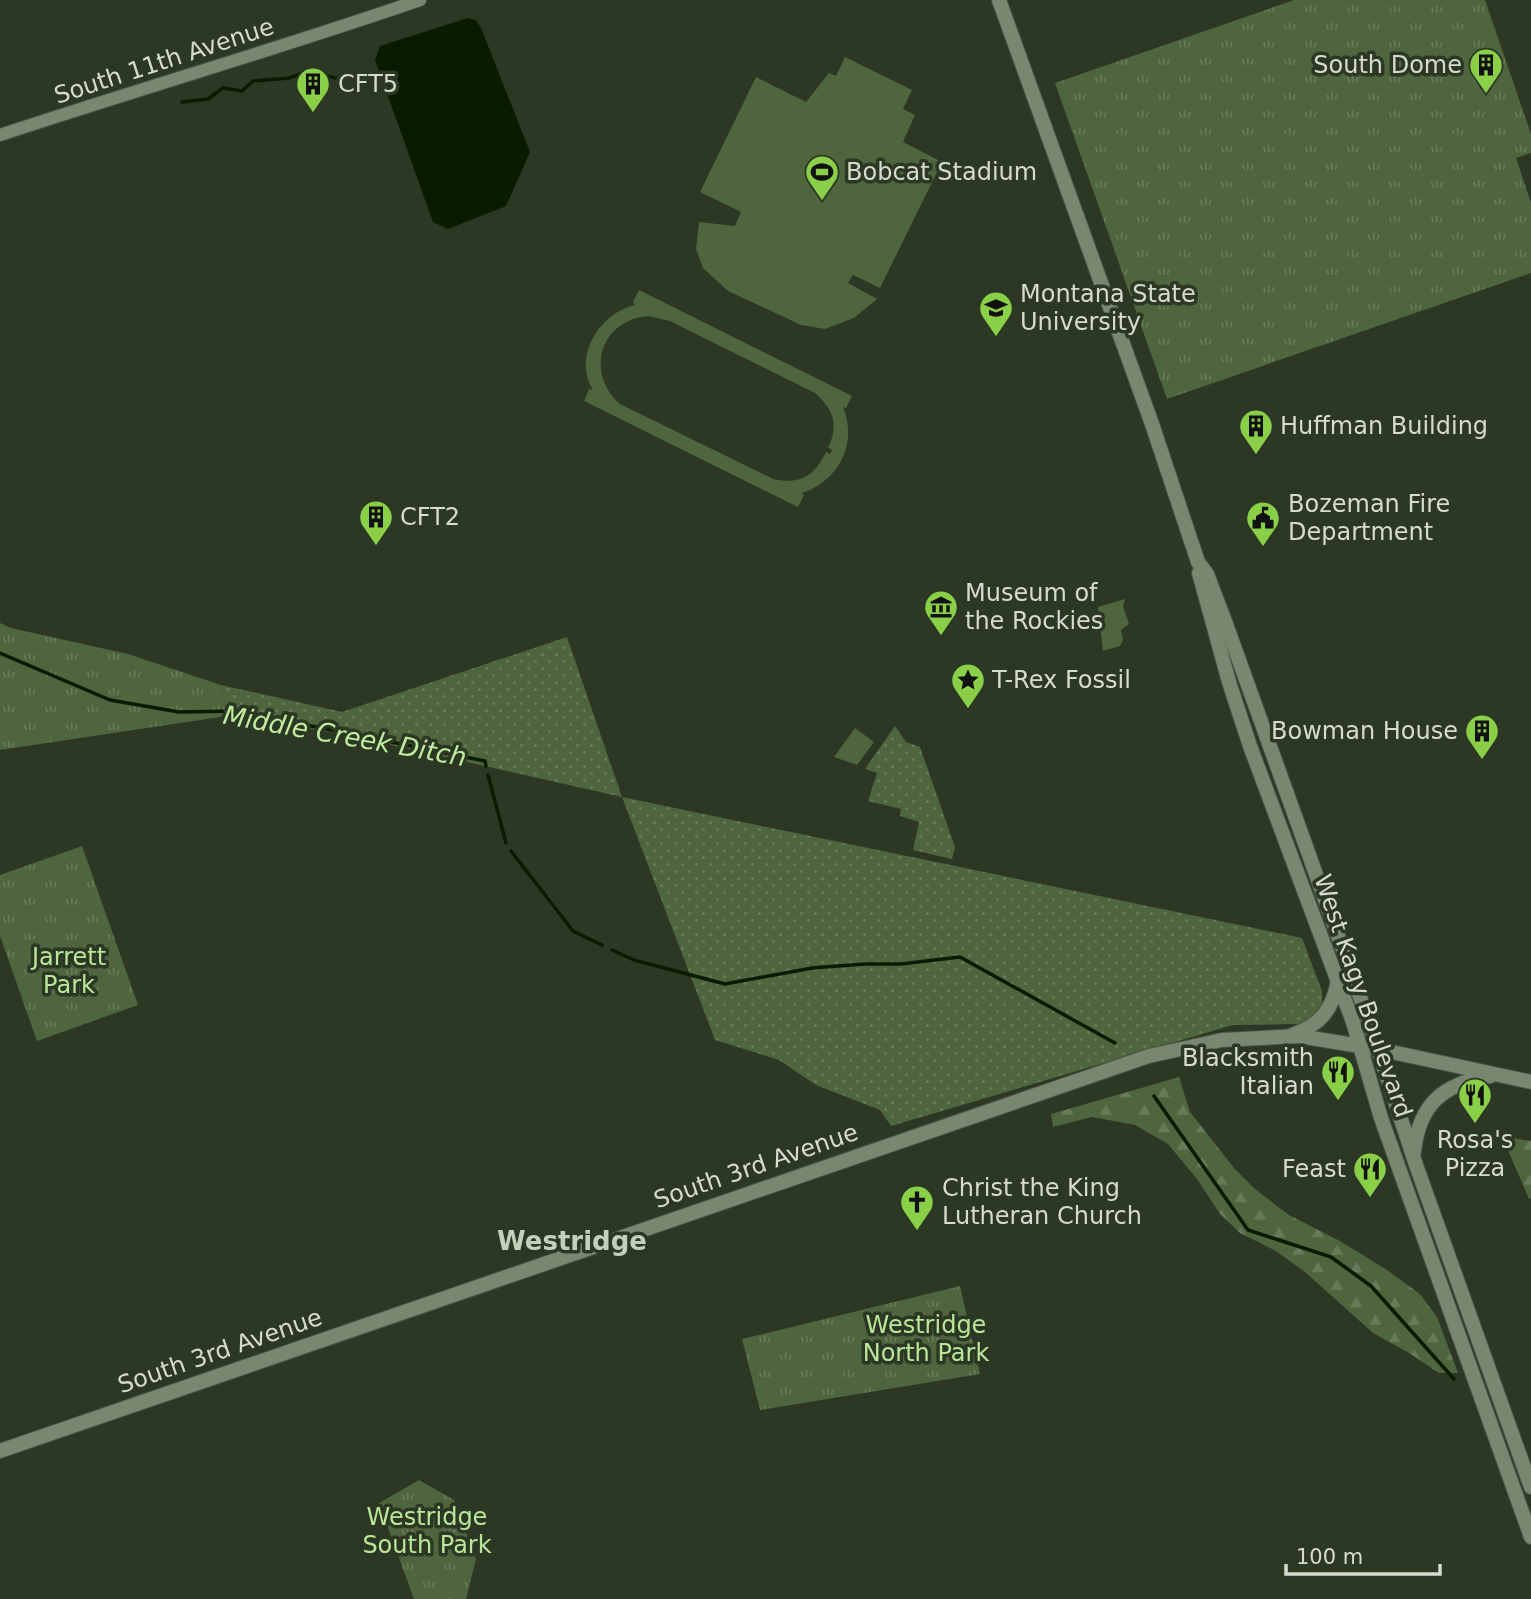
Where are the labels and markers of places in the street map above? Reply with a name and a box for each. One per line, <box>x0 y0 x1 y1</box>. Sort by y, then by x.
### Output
building icon: South Dome <box>1467 46 1505 95</box>
place label: South Dome <box>1313 51 1462 79</box>
building icon: CFT5 <box>294 65 332 114</box>
place label: CFT5 <box>338 70 398 98</box>
sports icon: Bobcat Stadium <box>803 153 841 202</box>
place label: Bobcat Stadium <box>846 158 1037 186</box>
place label: Montana State University <box>1020 280 1196 336</box>
school or university icon: Montana State University <box>977 289 1015 338</box>
building icon: Huffman Building <box>1237 407 1275 456</box>
place label: Huffman Building <box>1280 412 1488 440</box>
place label: Bozeman Fire Department <box>1288 490 1450 546</box>
building icon: CFT2 <box>357 498 395 547</box>
public building icon: Bozeman Fire Department <box>1244 499 1282 548</box>
place label: CFT2 <box>400 503 460 531</box>
place label: Museum of the Rockies <box>965 579 1103 635</box>
museum icon: Museum of the Rockies <box>922 588 960 637</box>
place icon: T-Rex Fossil <box>949 661 987 710</box>
place label: T-Rex Fossil <box>991 666 1131 694</box>
building icon: Bowman House <box>1463 712 1501 761</box>
place label: Bowman House <box>1271 717 1458 745</box>
place label: Blacksmith Italian <box>1182 1044 1314 1100</box>
restaurant icon: Blacksmith Italian <box>1319 1053 1357 1102</box>
restaurant icon: Rosa's Pizza <box>1456 1076 1494 1125</box>
place label: Rosa's Pizza <box>1437 1126 1513 1182</box>
restaurant icon: Feast <box>1351 1150 1389 1199</box>
place label: Feast <box>1282 1155 1346 1183</box>
place label: Christ the King Lutheran Church <box>942 1174 1142 1230</box>
church icon: Christ the King Lutheran Church <box>898 1183 936 1232</box>

